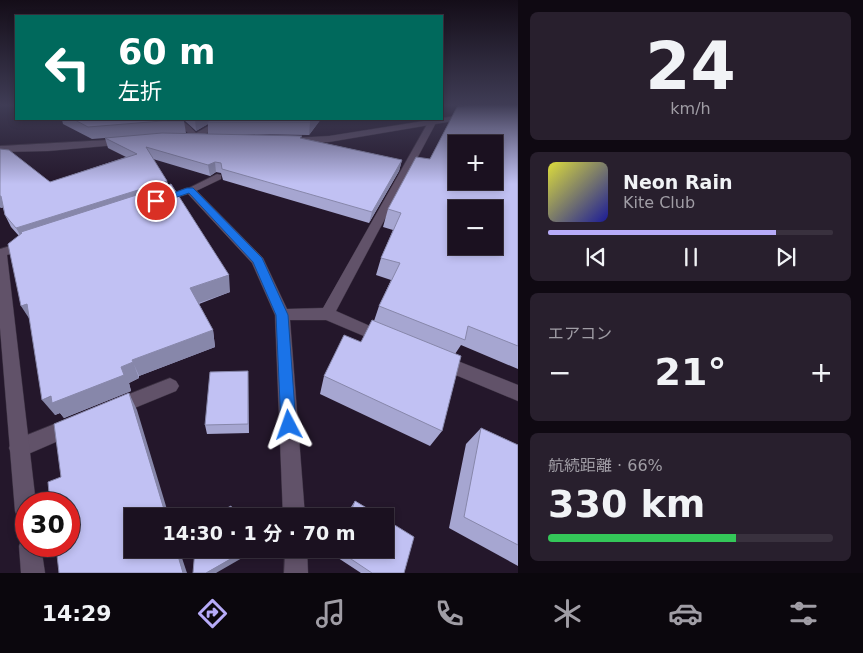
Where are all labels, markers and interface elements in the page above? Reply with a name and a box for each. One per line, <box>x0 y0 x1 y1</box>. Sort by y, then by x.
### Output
text: 24 <box>645 29 736 104</box>
text: 60 m <box>118 32 215 72</box>
icon: left <box>35 35 100 100</box>
text: 左折 <box>118 79 162 104</box>
text: km/h <box>670 99 711 118</box>
map controls <box>448 135 503 255</box>
button: + <box>448 135 503 190</box>
text: Neon Rain <box>623 171 732 193</box>
pin <box>135 180 177 222</box>
icon: arrive <box>142 187 170 215</box>
text: Kite Club <box>623 193 695 212</box>
button: − <box>448 200 503 255</box>
icon: previous <box>582 243 610 271</box>
icon: pause <box>677 243 705 271</box>
icon: next <box>772 243 800 271</box>
text: エアコン <box>548 324 612 343</box>
text: 21° <box>655 350 726 394</box>
text: − <box>548 356 571 389</box>
text: + <box>810 356 833 389</box>
position arrow <box>262 398 314 450</box>
text: 航続距離 · 66% <box>548 456 663 475</box>
text: 330 km <box>548 482 705 526</box>
speed limit sign: 30 <box>15 492 80 557</box>
text: 14:30 · 1 分 · 70 m <box>162 522 356 544</box>
icon: directions <box>195 596 230 631</box>
icon: music <box>313 596 348 631</box>
icon: phone <box>432 596 467 631</box>
icon: climate <box>550 596 585 631</box>
icon: car <box>668 596 703 631</box>
icon: filters <box>786 596 821 631</box>
text: 14:29 <box>42 601 112 626</box>

